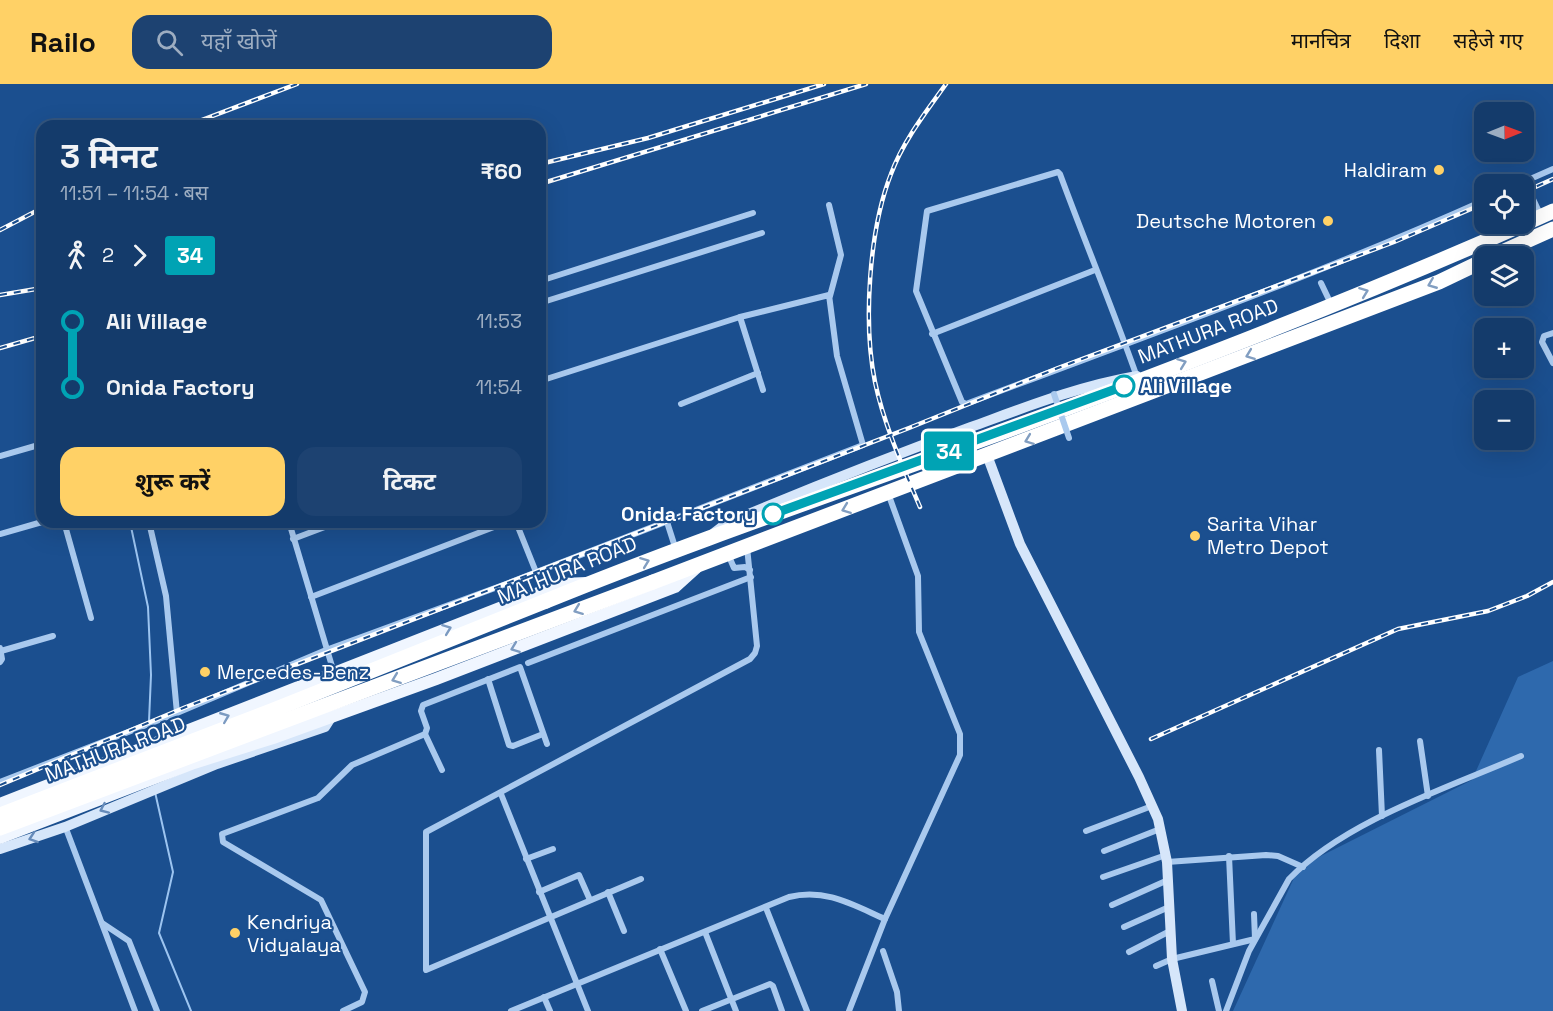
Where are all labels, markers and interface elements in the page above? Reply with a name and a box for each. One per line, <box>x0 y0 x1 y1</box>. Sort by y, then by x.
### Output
search box <box>132 15 552 69</box>
text: Railo <box>30 24 96 60</box>
icon: search <box>153 26 186 59</box>
text: यहाँ खोजें <box>201 27 277 55</box>
text: मानचित्र <box>1291 27 1351 54</box>
text: दिशा <box>1384 27 1420 54</box>
text: सहेजे गए <box>1453 27 1523 54</box>
north arrow <box>1474 102 1534 162</box>
map controls <box>1474 102 1534 450</box>
text: 3 मिनट <box>60 136 158 178</box>
text: ₹60 <box>480 157 522 185</box>
place label: Haldiram <box>1344 157 1427 183</box>
marker: Haldiram <box>1432 163 1446 177</box>
button: locate <box>1474 174 1534 234</box>
text: 11:51 – 11:54 · बस <box>60 180 208 206</box>
place label: Deutsche Motoren <box>1136 208 1316 234</box>
marker: Deutsche Motoren <box>1321 214 1335 228</box>
icon: walk <box>60 239 93 272</box>
icon: forward <box>123 239 156 272</box>
text: 2 <box>102 242 114 268</box>
text: 34 <box>177 242 203 269</box>
button: layers <box>1474 246 1534 306</box>
one-way arrow <box>1427 277 1438 289</box>
one-way arrow <box>1357 287 1368 299</box>
street label: MATHURA ROAD <box>1134 292 1282 370</box>
text: Ali Village <box>106 307 207 335</box>
text: 11:53 <box>476 308 522 334</box>
button: + <box>1474 318 1534 378</box>
one-way arrow <box>1245 348 1256 360</box>
one-way arrow <box>1176 358 1187 370</box>
text: Onida Factory <box>106 373 255 401</box>
place label: Ali Village <box>1140 373 1232 399</box>
text: 11:54 <box>476 374 522 400</box>
marker: Ali Village <box>1113 375 1135 397</box>
button: − <box>1474 390 1534 450</box>
line badge: 34 <box>922 432 976 470</box>
one-way arrow <box>1024 432 1034 445</box>
text: 34 <box>936 438 962 465</box>
button: शुरू करें <box>60 447 285 516</box>
button: टिकट <box>297 447 522 516</box>
place label: Onida Factory <box>621 501 756 527</box>
one-way arrow <box>841 501 852 514</box>
marker: Onida Factory <box>762 503 784 525</box>
place label: Sarita Vihar Metro Depot <box>1207 511 1329 560</box>
marker: Sarita Vihar Metro Depot <box>1188 529 1202 543</box>
street label: MATHURA ROAD <box>493 530 641 610</box>
one-way arrow <box>638 557 649 569</box>
one-way arrow <box>573 603 584 616</box>
one-way arrow <box>441 623 452 636</box>
one-way arrow <box>511 641 522 653</box>
place label: Mercedes-Benz <box>217 659 369 685</box>
marker: Mercedes-Benz <box>198 665 212 679</box>
one-way arrow <box>391 672 402 684</box>
street label: MATHURA ROAD <box>41 710 189 788</box>
one-way arrow <box>219 712 230 724</box>
one-way arrow <box>100 802 111 814</box>
one-way arrow <box>28 830 39 843</box>
place label: Kendriya Vidyalaya <box>247 909 341 958</box>
marker: Kendriya Vidyalaya <box>228 926 242 940</box>

